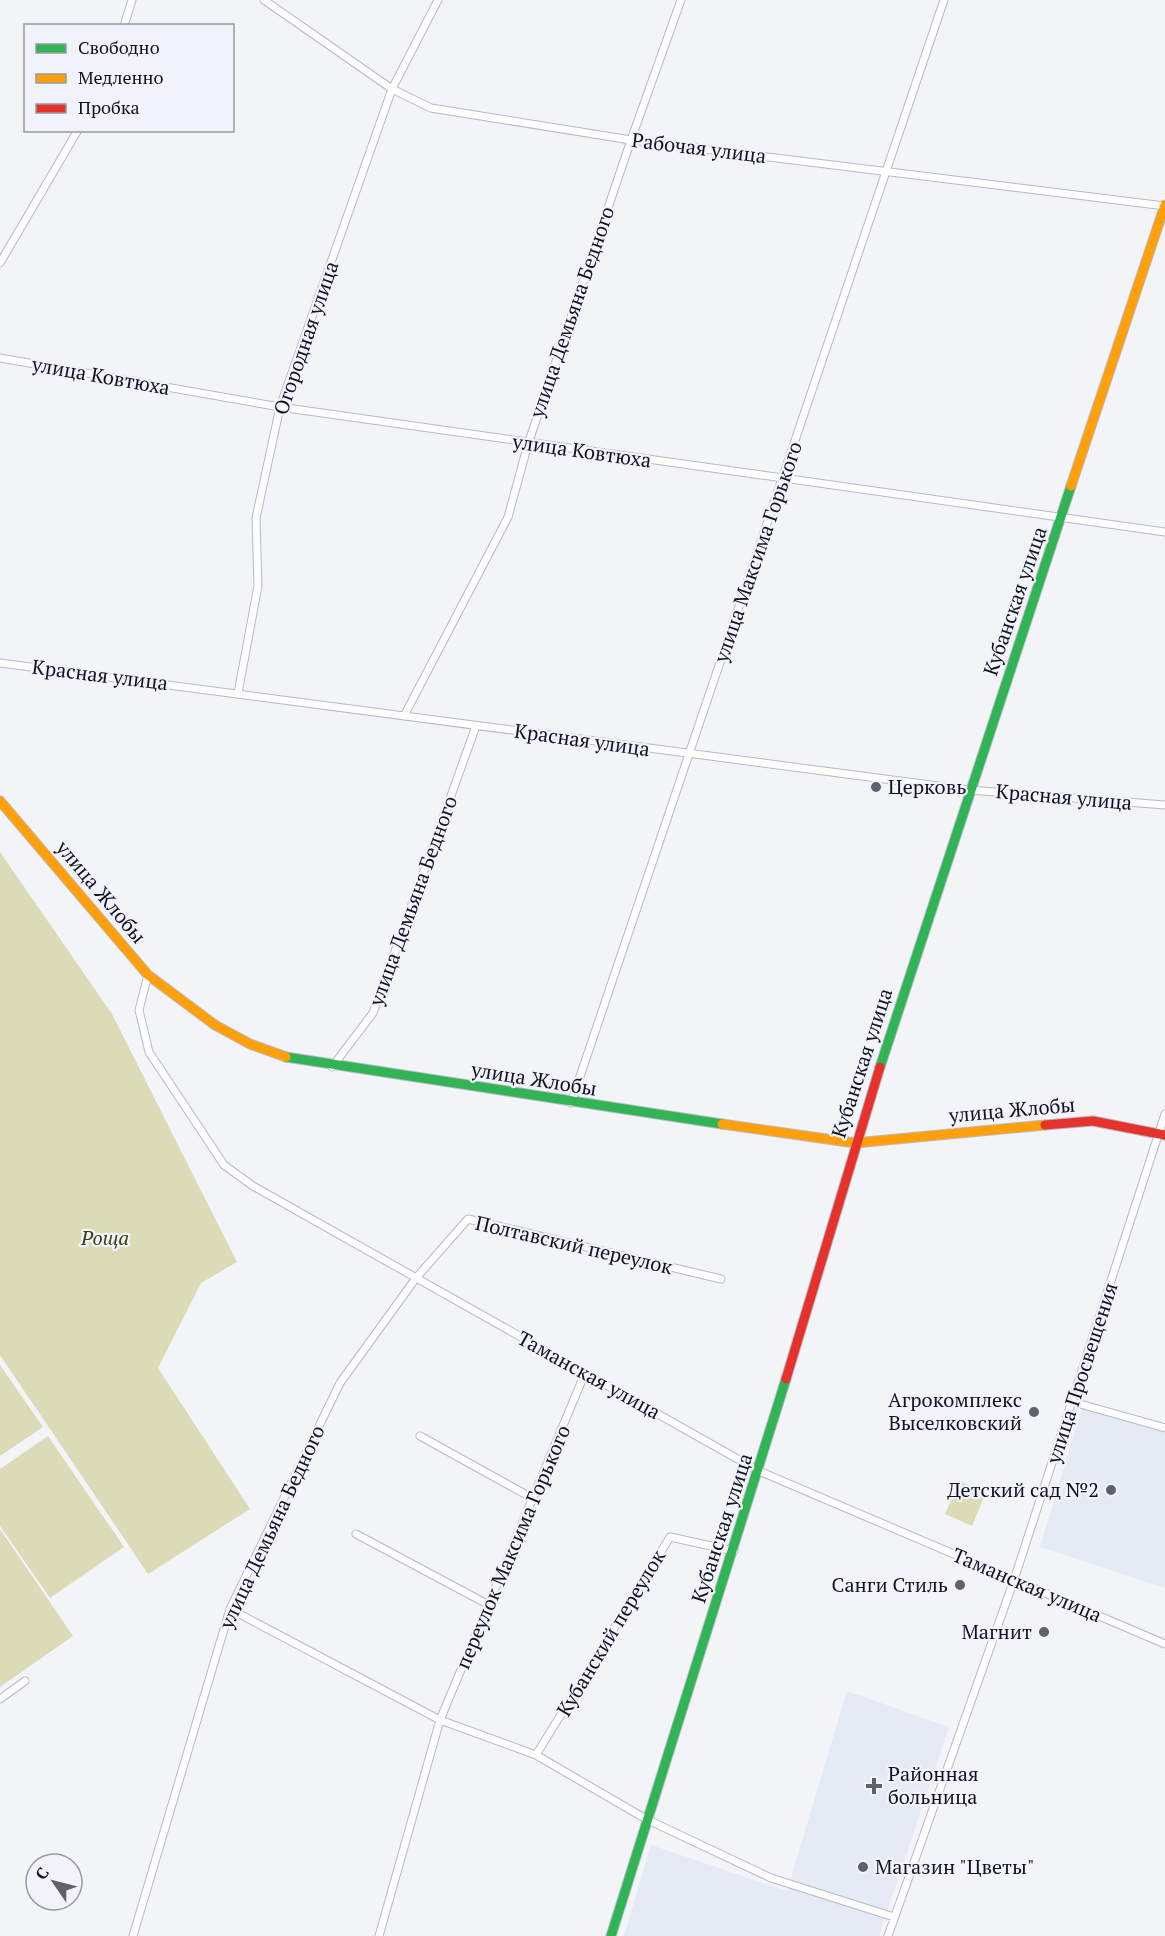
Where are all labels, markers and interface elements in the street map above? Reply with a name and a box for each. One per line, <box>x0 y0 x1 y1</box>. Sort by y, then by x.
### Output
legend <box>24 24 234 132</box>
text: Свободно <box>78 35 160 59</box>
text: Медленно <box>78 65 164 89</box>
text: Пробка <box>78 95 140 119</box>
street label: Рабочая улица <box>630 126 768 169</box>
street label: улица Демьяна Бедного <box>522 203 620 422</box>
street label: Огородная улица <box>267 257 344 418</box>
street label: улица Ковтюха <box>29 350 172 401</box>
street label: улица Ковтюха <box>510 427 653 474</box>
street label: улица Максима Горького <box>707 438 808 667</box>
street label: Кубанская улица <box>976 523 1053 679</box>
street label: Красная улица <box>31 653 169 696</box>
street label: Красная улица <box>513 717 652 762</box>
place label: Церковь <box>888 773 966 800</box>
street label: Красная улица <box>995 777 1133 816</box>
marker: Церковь <box>869 780 883 794</box>
street label: улица Демьяна Бедного <box>362 792 463 1011</box>
street label: улица Жлобы <box>50 834 152 949</box>
street label: Кубанская улица <box>825 985 898 1141</box>
street label: улица Жлобы <box>468 1055 599 1102</box>
street label: улица Жлобы <box>947 1091 1076 1129</box>
street label: Полтавский переулок <box>473 1209 676 1280</box>
park label: Роща <box>80 1224 129 1251</box>
street label: улица Просвещения <box>1039 1279 1124 1468</box>
street label: Таманская улица <box>513 1324 666 1425</box>
place label: Агрокомплекс Выселковский <box>888 1386 1022 1436</box>
marker: Агрокомплекс Выселковский <box>1027 1405 1041 1419</box>
street label: улица Демьяна Бедного <box>212 1421 331 1634</box>
street label: переулок Максима Горького <box>449 1421 576 1673</box>
street label: Кубанская улица <box>685 1450 758 1606</box>
place label: Детский сад №2 <box>947 1476 1099 1503</box>
marker: Детский сад №2 <box>1104 1483 1118 1497</box>
street label: Таманская улица <box>948 1541 1106 1628</box>
street label: Кубанский переулок <box>550 1544 671 1721</box>
place label: Санги Стиль <box>832 1571 948 1598</box>
marker: Санги Стиль <box>953 1578 967 1592</box>
place label: Магнит <box>962 1618 1032 1645</box>
marker: Магнит <box>1037 1625 1051 1639</box>
place label: Районная больница <box>888 1760 978 1810</box>
marker: Районная больница <box>865 1777 883 1795</box>
north arrow <box>24 1852 84 1912</box>
place label: Магазин "Цветы" <box>875 1853 1034 1880</box>
marker: Магазин "Цветы" <box>856 1860 870 1874</box>
text: С <box>30 1863 54 1884</box>

